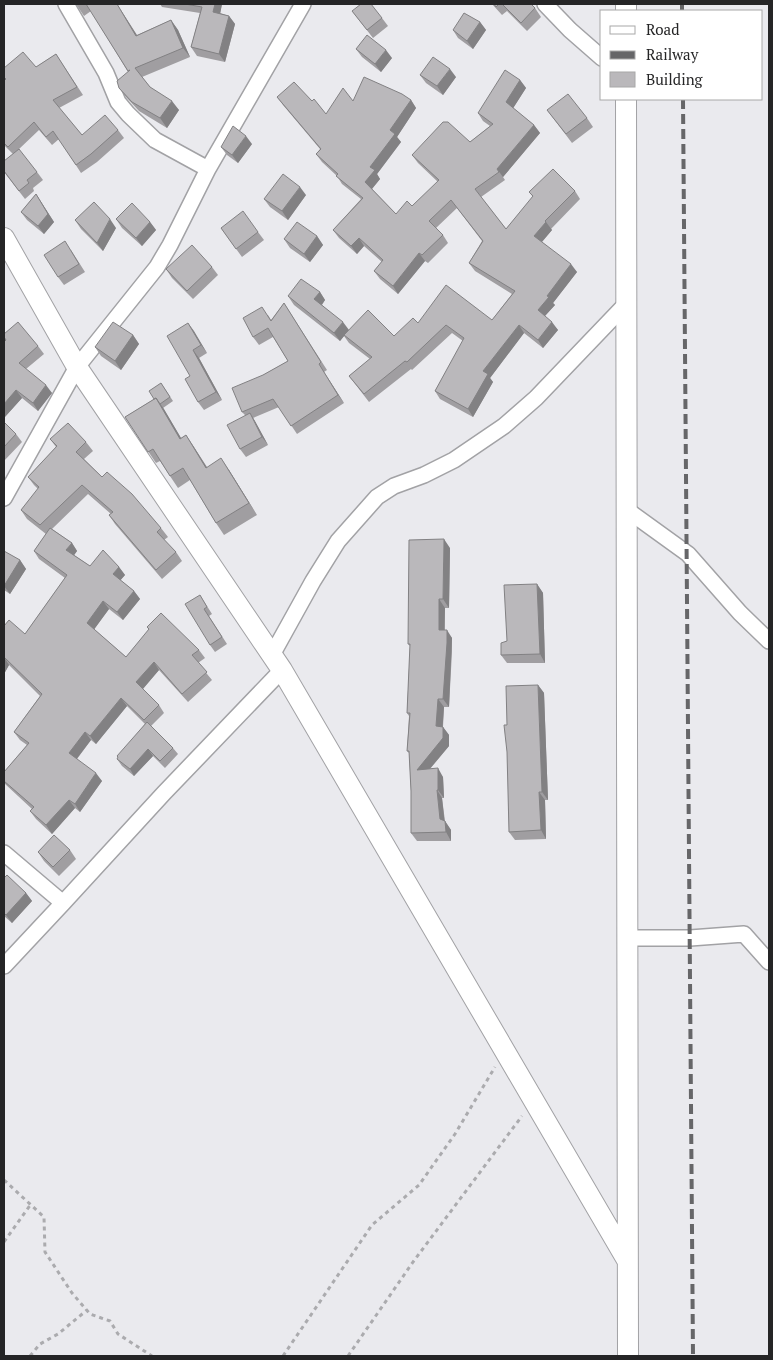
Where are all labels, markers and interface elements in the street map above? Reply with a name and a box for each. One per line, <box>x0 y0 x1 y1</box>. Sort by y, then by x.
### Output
legend <box>600 10 763 100</box>
text: Road <box>646 19 679 39</box>
text: Railway <box>646 44 699 64</box>
text: Building <box>646 69 704 89</box>

